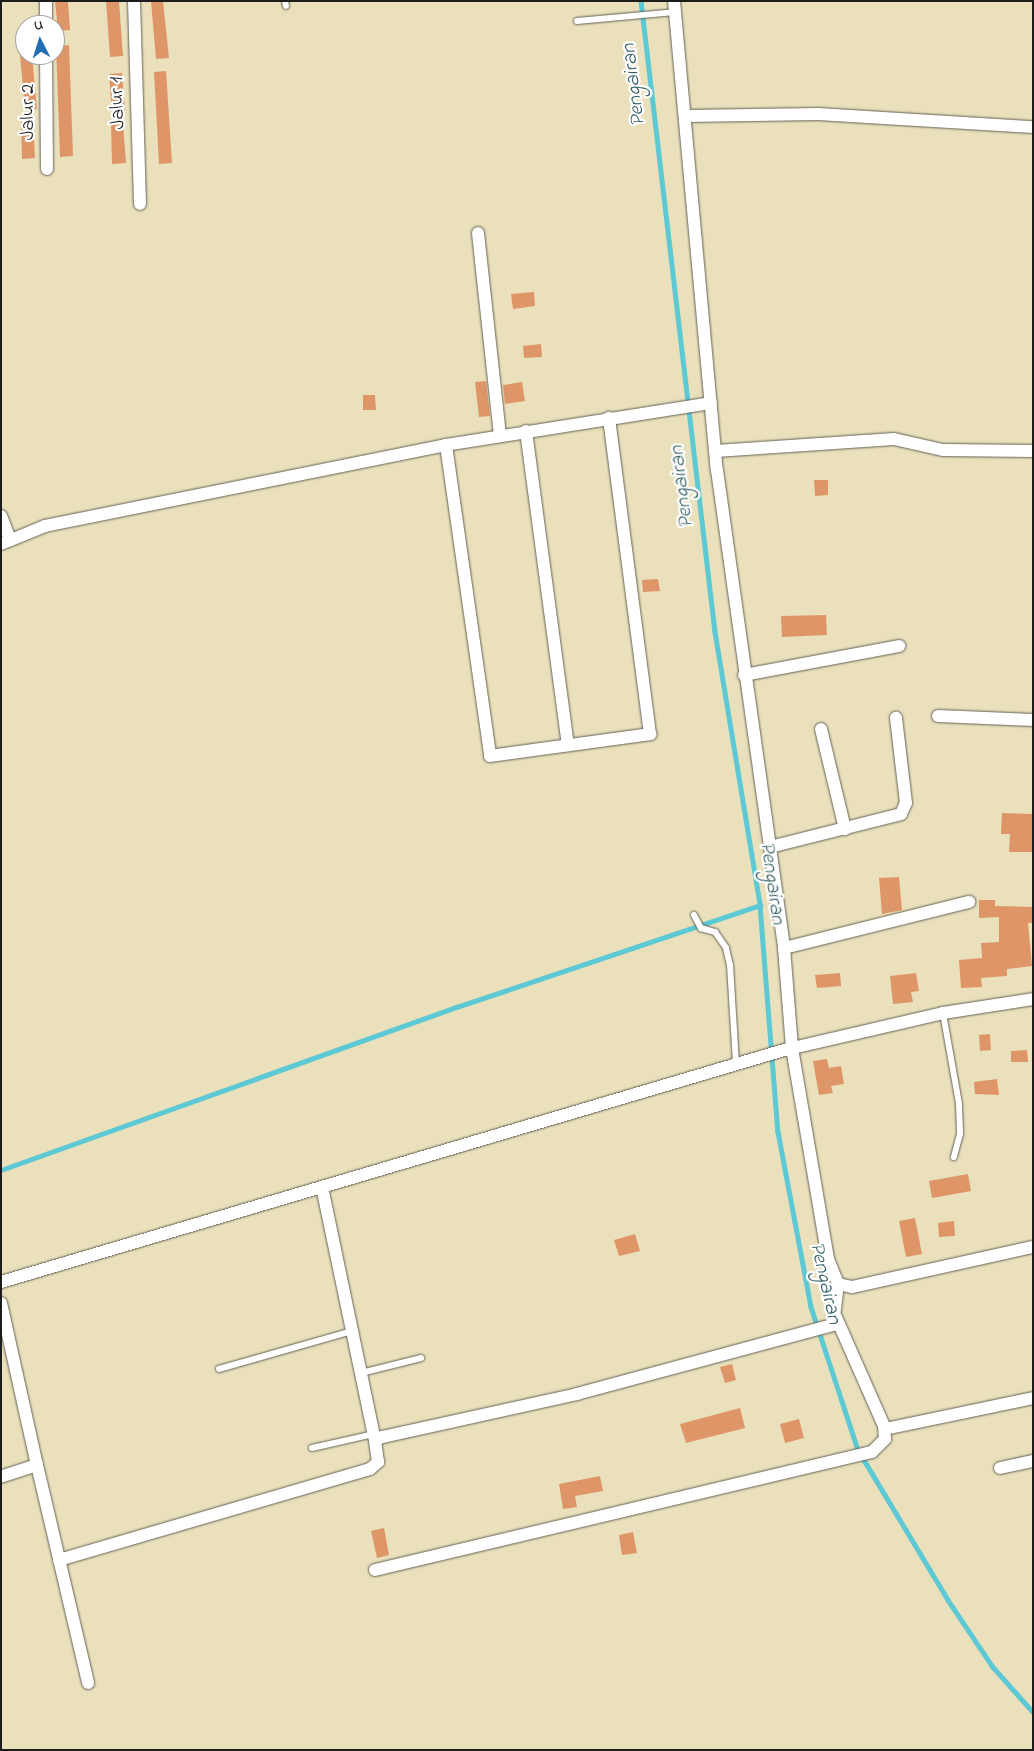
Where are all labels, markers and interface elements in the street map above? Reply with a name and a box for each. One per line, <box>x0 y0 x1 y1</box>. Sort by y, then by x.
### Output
north arrow <box>15 15 65 65</box>
text: U <box>33 15 44 36</box>
water label: Pengairan <box>616 42 652 128</box>
street label: Jalur 1 <box>105 76 131 130</box>
street label: Jalur 2 <box>16 84 40 140</box>
water label: Pengairan <box>664 444 700 530</box>
water label: Pengairan <box>754 840 790 926</box>
water label: Pengairan <box>803 1240 847 1326</box>

